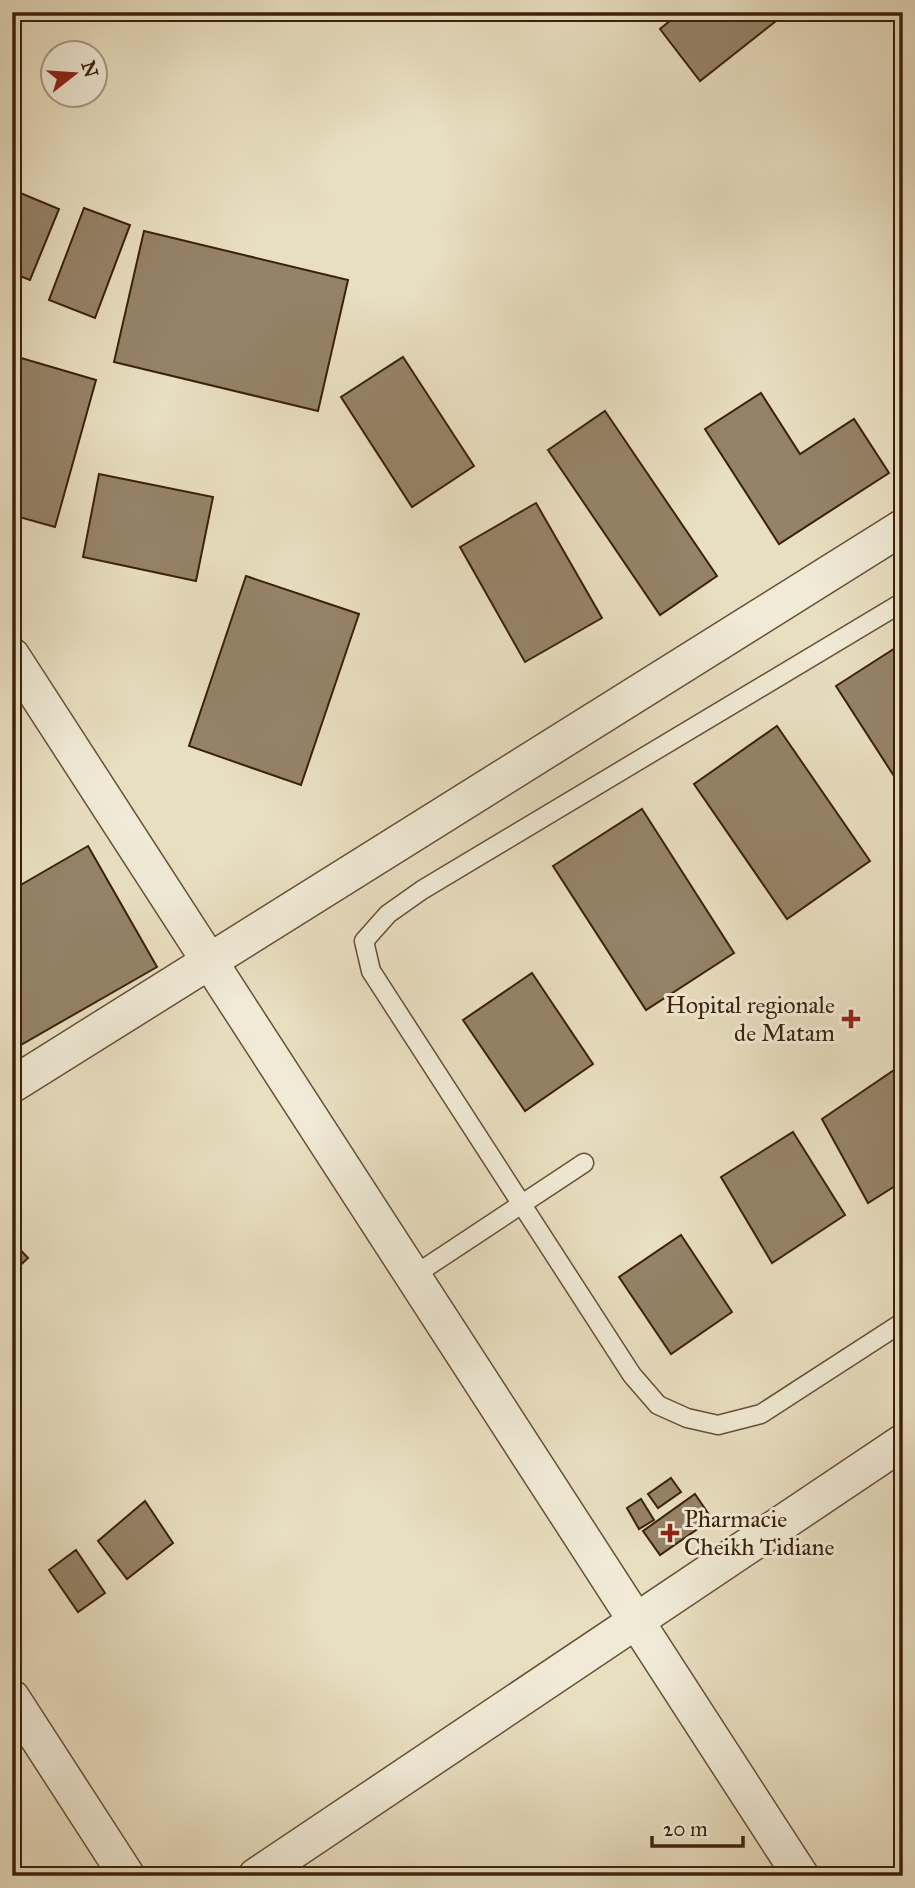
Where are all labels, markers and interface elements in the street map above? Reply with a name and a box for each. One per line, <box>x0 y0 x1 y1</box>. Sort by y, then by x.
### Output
north arrow <box>38 38 108 108</box>
text: N <box>76 58 103 80</box>
place label: Hopital regionale de Matam <box>665 990 835 1048</box>
marker: Hopital regionale de Matam <box>841 1009 861 1029</box>
place label: Pharmacie Cheikh Tidiane <box>684 1504 835 1562</box>
marker: Pharmacie Cheikh Tidiane <box>662 1525 678 1541</box>
scale bar <box>652 1804 744 1848</box>
text: 20 m <box>663 1816 708 1842</box>

